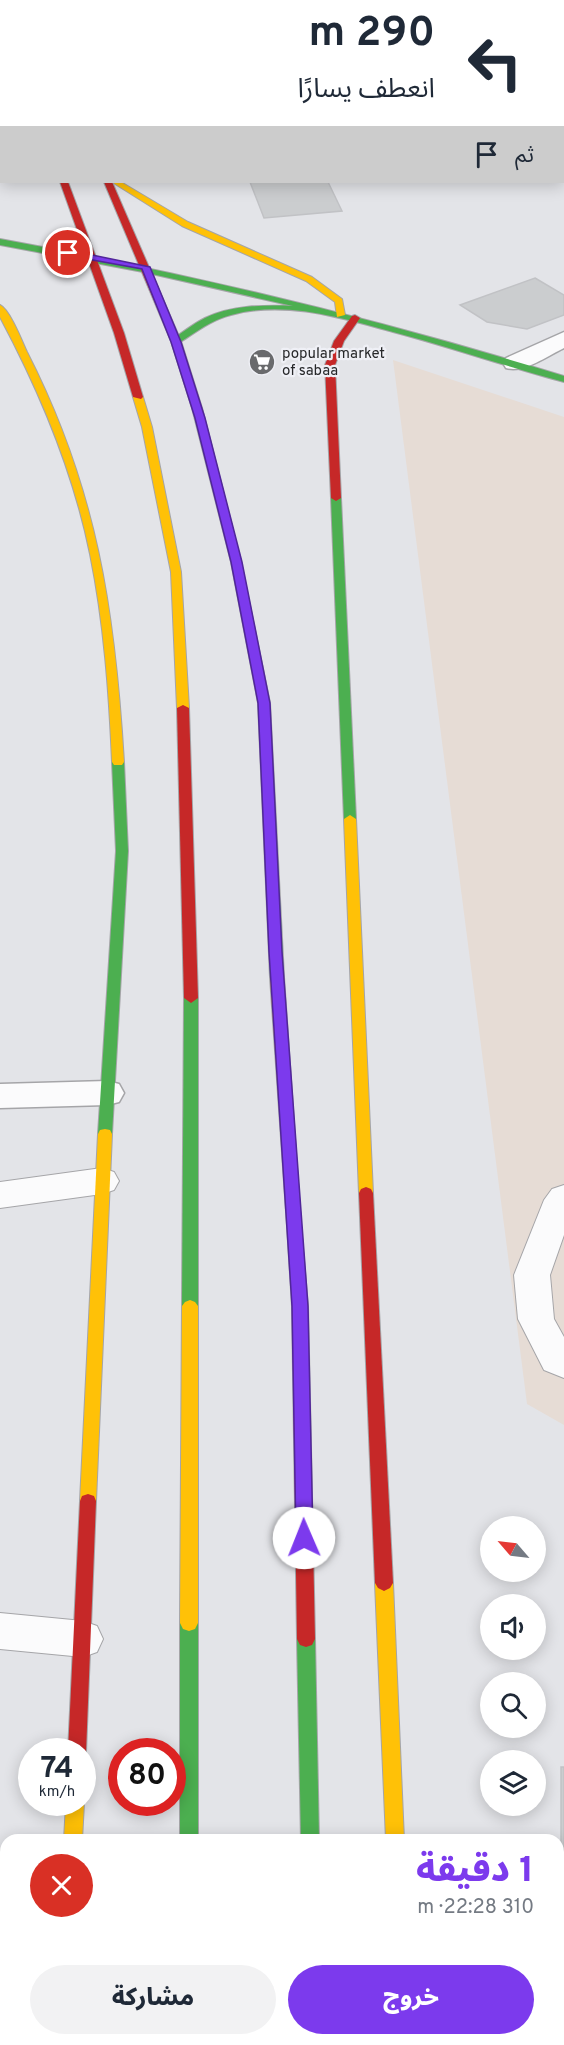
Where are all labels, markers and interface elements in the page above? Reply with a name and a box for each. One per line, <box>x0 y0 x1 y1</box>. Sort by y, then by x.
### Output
text: 290 m <box>308 8 435 61</box>
icon: left <box>456 24 534 102</box>
text: انعطف يسارًا <box>298 73 435 107</box>
icon: arrive <box>470 138 503 171</box>
text: ثم <box>515 143 534 170</box>
pin <box>42 227 93 278</box>
icon: arrive <box>51 236 84 269</box>
place label: popular market of sabaa <box>282 345 385 381</box>
supermarket icon: popular market of sabaa <box>247 347 277 377</box>
position arrow <box>272 1506 336 1570</box>
north arrow <box>480 1516 546 1582</box>
map controls <box>480 1516 546 1816</box>
button: sound <box>480 1594 546 1660</box>
button: search <box>480 1672 546 1738</box>
speed limit sign: 80 <box>108 1738 186 1816</box>
button: layers <box>480 1750 546 1816</box>
text: 74 <box>41 1751 73 1788</box>
text: km/h <box>39 1783 75 1802</box>
text: 1 دقيقة <box>416 1849 534 1895</box>
button: close <box>30 1854 93 1917</box>
text: 310 m · 22:28 <box>417 1895 534 1921</box>
button: مشاركة <box>30 1965 276 2034</box>
button: خروج <box>288 1965 534 2034</box>

